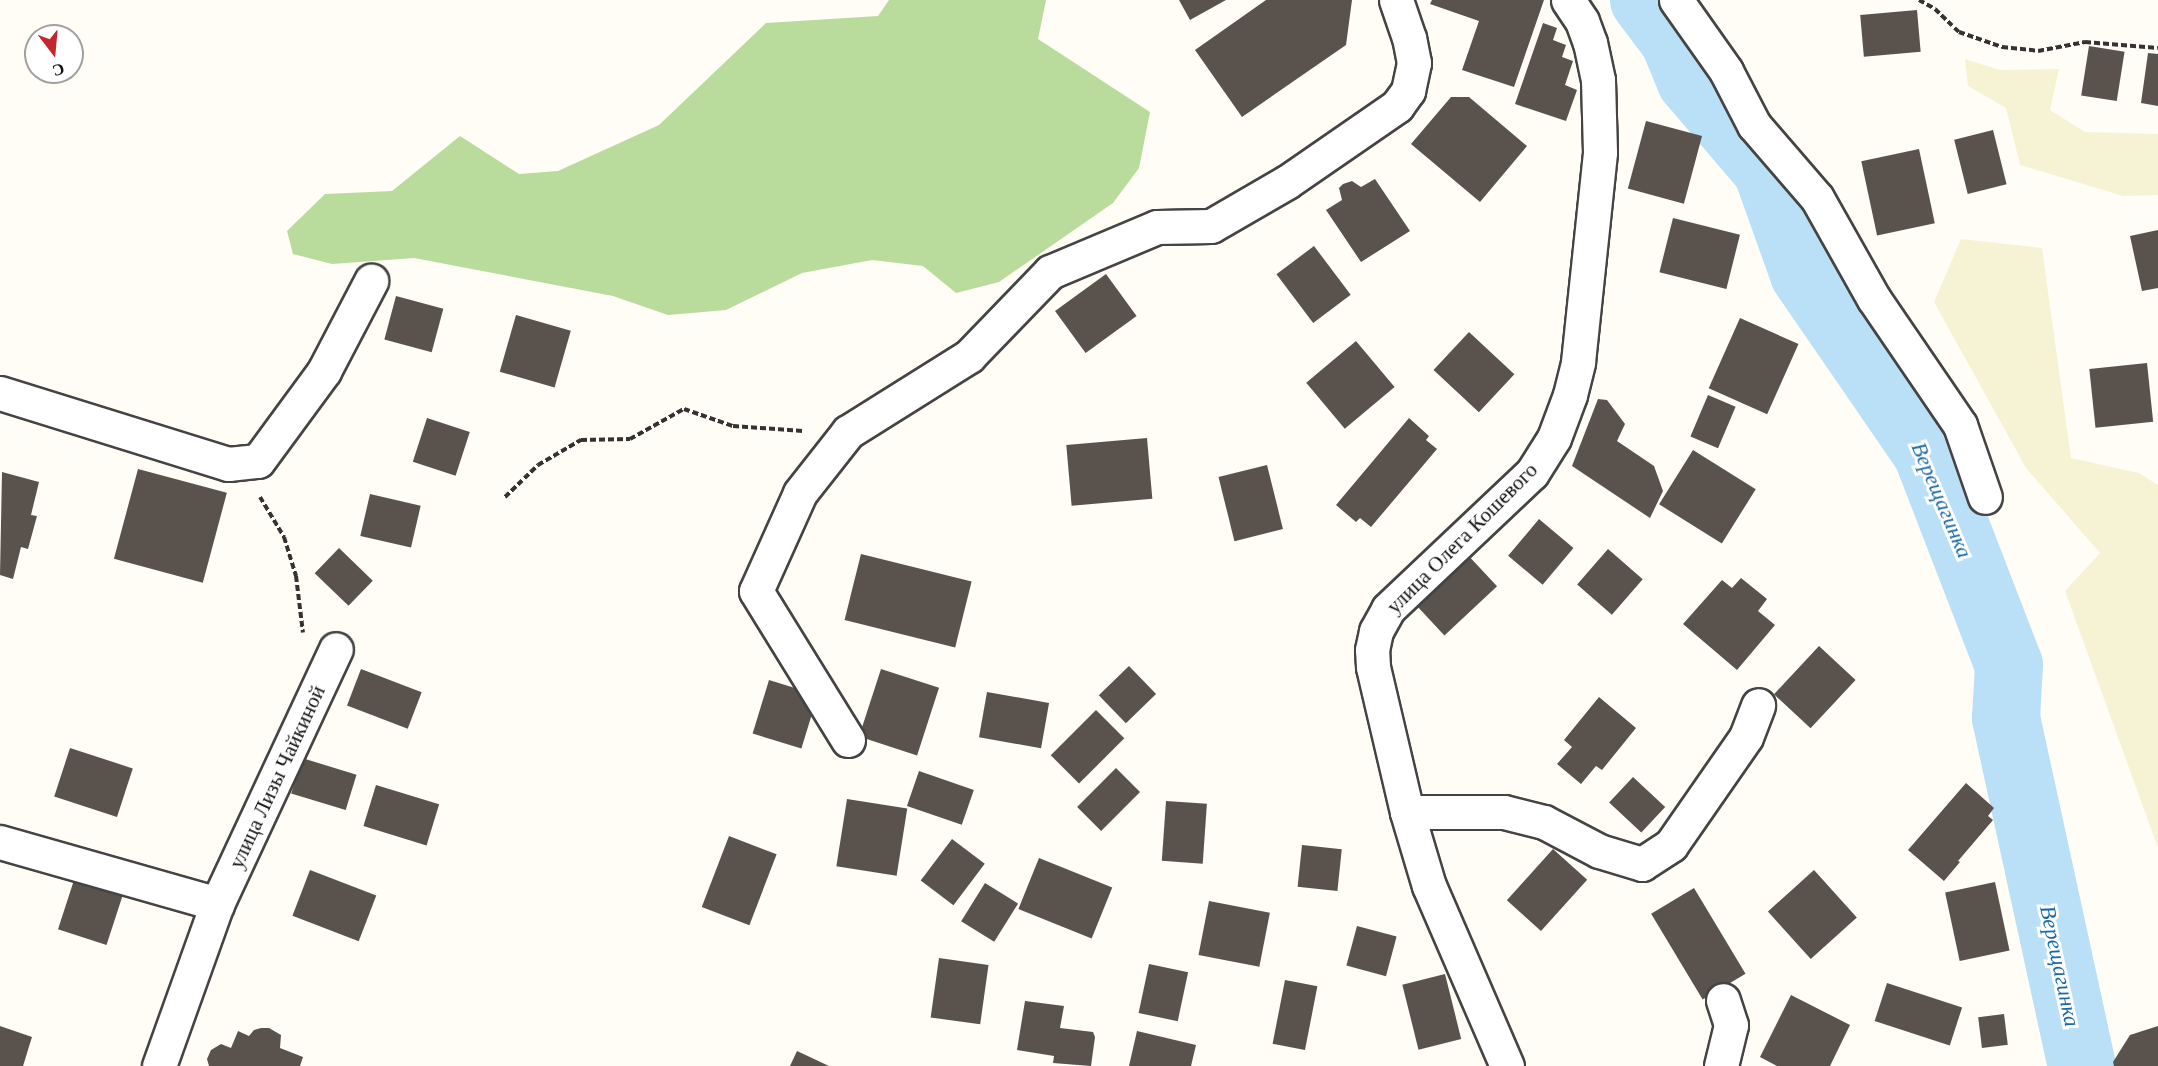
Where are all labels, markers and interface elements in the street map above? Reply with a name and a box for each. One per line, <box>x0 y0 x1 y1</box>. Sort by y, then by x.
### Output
north arrow <box>24 24 84 84</box>
text: С <box>51 60 66 80</box>
water label: Верещагинка <box>1906 438 1978 562</box>
street label: улица Олега Кошевого <box>1381 457 1543 619</box>
street label: улица Лизы Чайкиной <box>224 682 330 872</box>
water label: Верещагинка <box>2034 903 2086 1029</box>

